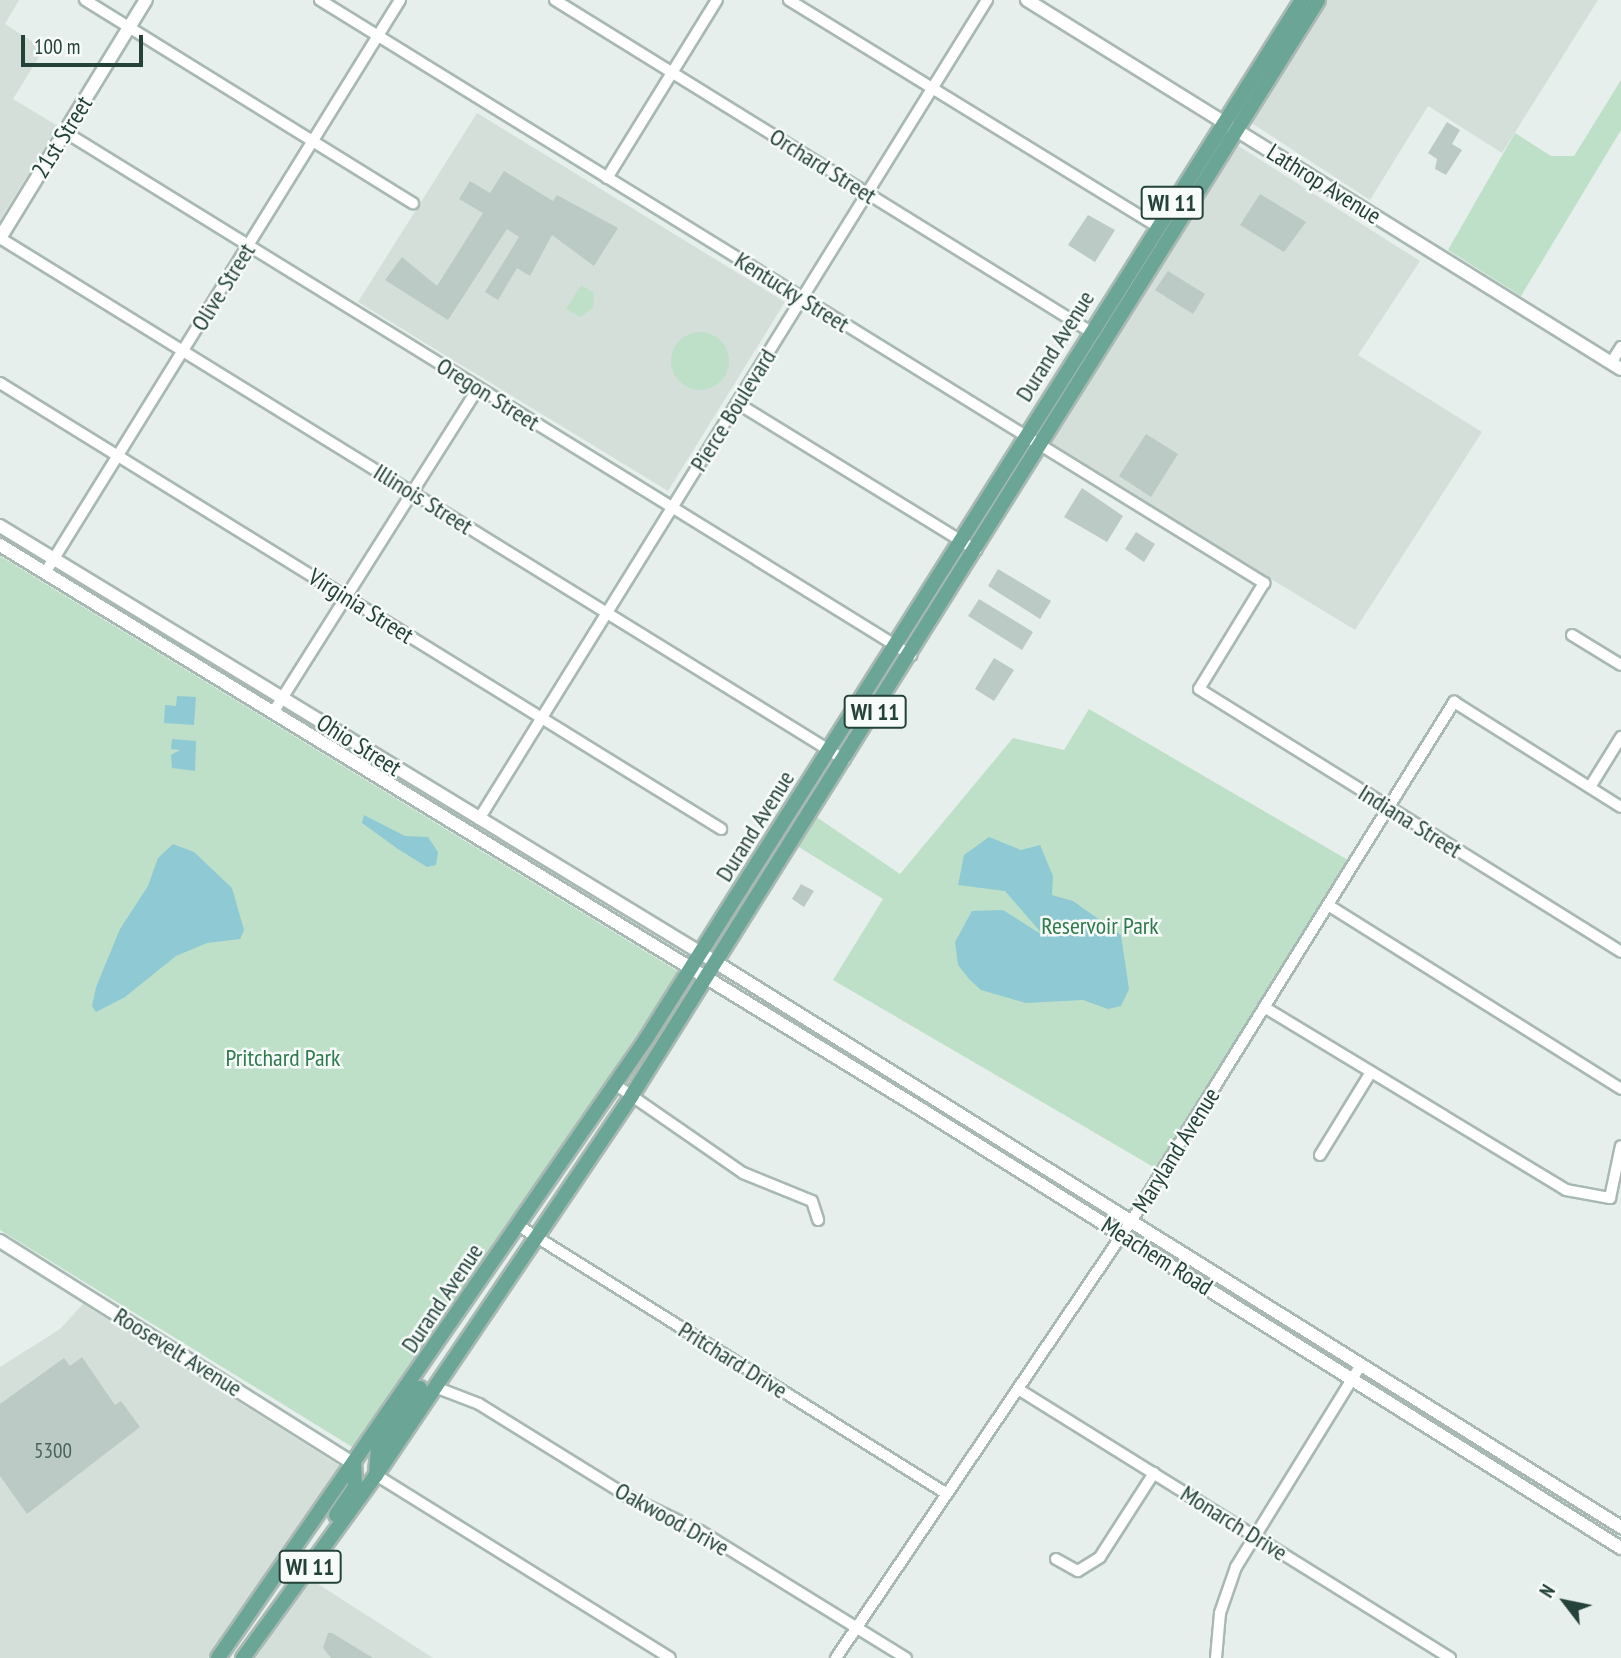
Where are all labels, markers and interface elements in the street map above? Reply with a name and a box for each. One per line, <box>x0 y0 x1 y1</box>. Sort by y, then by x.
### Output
scale bar <box>24 21 147 65</box>
text: 100 m <box>34 33 80 60</box>
street label: 21st Street <box>26 91 98 183</box>
street label: Orchard Street <box>764 122 882 210</box>
street label: Lathrop Avenue <box>1261 137 1387 231</box>
road number: WI 11 <box>1140 184 1204 222</box>
street label: Olive Street <box>185 238 261 336</box>
street label: Kentucky Street <box>729 245 855 339</box>
street label: Durand Avenue <box>1009 285 1101 407</box>
street label: Pierce Boulevard <box>684 344 782 476</box>
street label: Oregon Street <box>431 351 545 437</box>
street label: Illinois Street <box>368 457 478 541</box>
street label: Virginia Street <box>303 562 419 650</box>
road number: WI 11 <box>844 692 906 732</box>
street label: Ohio Street <box>311 708 407 782</box>
street label: Durand Avenue <box>709 765 801 887</box>
street label: Indiana Street <box>1353 778 1467 864</box>
park label: Reservoir Park <box>1041 912 1159 940</box>
park label: Pritchard Park <box>226 1044 340 1072</box>
street label: Maryland Avenue <box>1126 1082 1226 1218</box>
street label: Meachem Road <box>1096 1211 1218 1301</box>
street label: Durand Avenue <box>395 1238 489 1358</box>
street label: Roosevelt Avenue <box>108 1301 248 1403</box>
street label: Pritchard Drive <box>673 1315 793 1405</box>
house number: 5300 <box>34 1438 72 1464</box>
street label: Oakwood Drive <box>610 1476 734 1562</box>
street label: Monarch Drive <box>1175 1479 1293 1567</box>
road number: WI 11 <box>278 1548 342 1586</box>
north arrow <box>1530 1567 1600 1637</box>
text: N <box>1534 1580 1560 1602</box>

